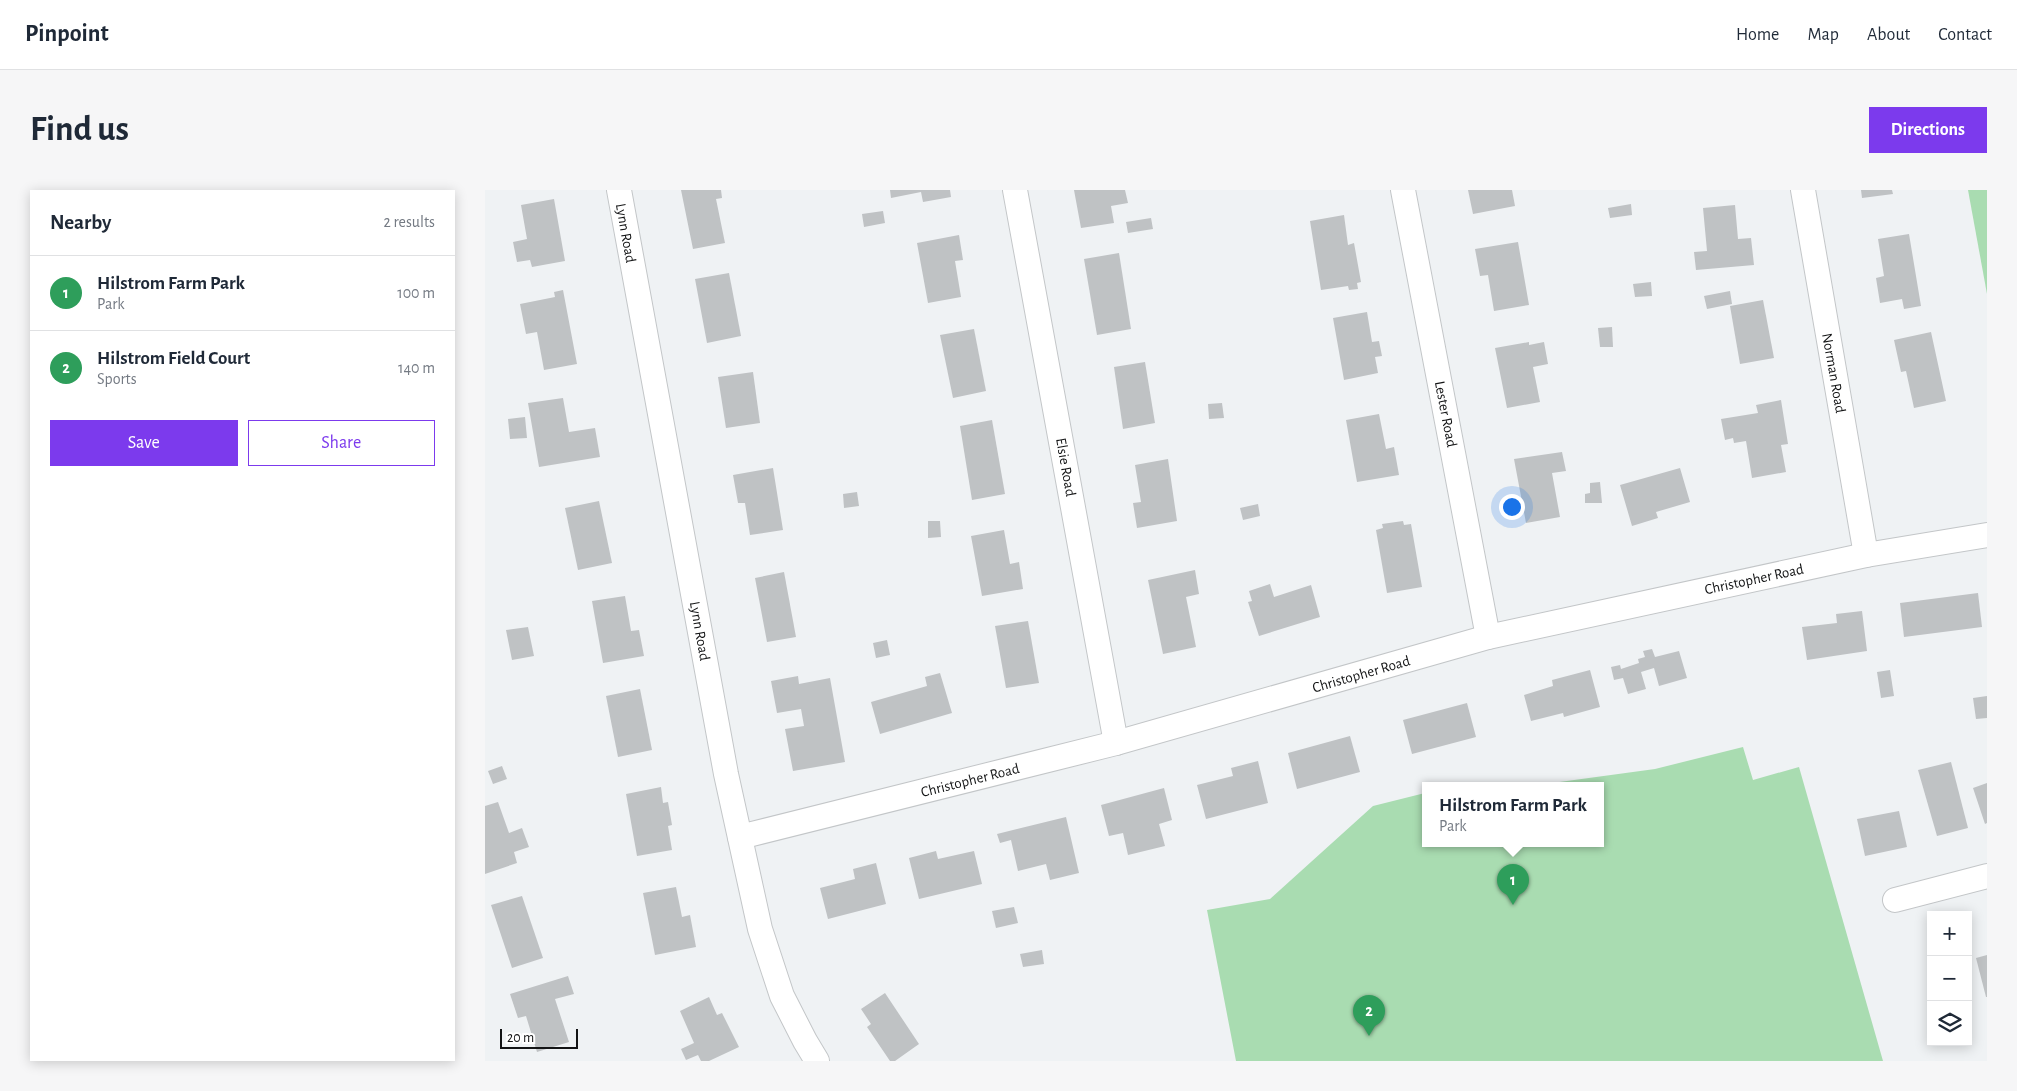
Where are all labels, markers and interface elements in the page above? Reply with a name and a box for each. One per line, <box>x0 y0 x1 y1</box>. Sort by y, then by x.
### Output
text: Pinpoint <box>25 22 109 46</box>
text: Home <box>1736 26 1779 44</box>
text: Map <box>1807 26 1839 44</box>
text: About <box>1867 26 1910 44</box>
text: Contact <box>1938 26 1992 44</box>
button: Directions <box>1869 107 1987 153</box>
text: Find us <box>30 112 129 147</box>
street label: Lynn Road <box>613 202 638 264</box>
text: Nearby <box>50 212 111 233</box>
text: 2 results <box>383 214 435 230</box>
text: Hilstrom Farm Park <box>97 274 245 293</box>
text: 1 <box>63 285 69 301</box>
text: 100 m <box>397 285 435 301</box>
text: Park <box>97 296 125 312</box>
street label: Norman Road <box>1819 332 1848 414</box>
text: Hilstrom Field Court <box>97 349 250 368</box>
text: 2 <box>62 360 70 376</box>
text: 140 m <box>398 360 435 376</box>
text: Sports <box>97 371 137 387</box>
street label: Lester Road <box>1432 380 1459 449</box>
button: Save <box>50 420 238 466</box>
button: Share <box>248 420 435 466</box>
street label: Elsie Road <box>1053 437 1078 498</box>
your location <box>1499 494 1525 520</box>
street label: Christopher Road <box>1703 562 1805 597</box>
street label: Lynn Road <box>687 600 712 662</box>
street label: Christopher Road <box>1311 653 1412 696</box>
street label: Christopher Road <box>919 761 1021 800</box>
popup <box>1422 782 1604 847</box>
text: Hilstrom Farm Park <box>1439 796 1587 815</box>
text: Park <box>1439 818 1467 834</box>
pin: 1 <box>1497 864 1529 905</box>
map controls <box>1927 911 1972 1046</box>
button: + <box>1927 911 1972 956</box>
button: − <box>1927 956 1972 1001</box>
pin: 2 <box>1353 995 1385 1036</box>
button: layers <box>1927 1001 1972 1046</box>
scale bar <box>500 1026 577 1049</box>
text: 20 m <box>507 1031 534 1045</box>

